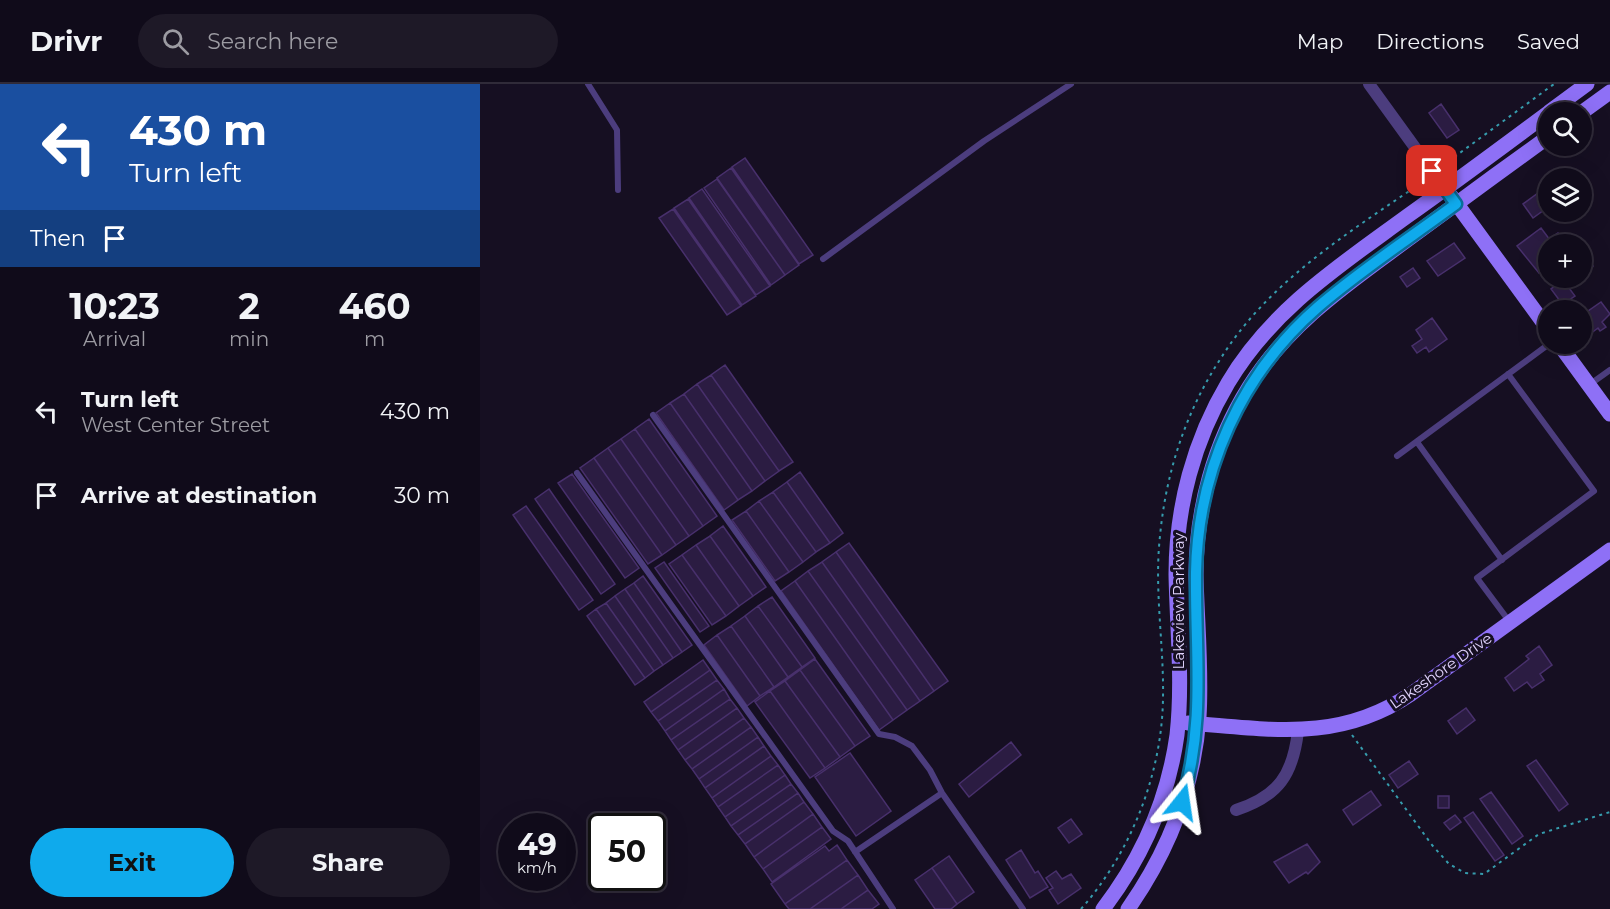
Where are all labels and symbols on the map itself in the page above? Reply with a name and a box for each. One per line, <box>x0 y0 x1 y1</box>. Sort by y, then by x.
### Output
pin <box>1406 145 1457 196</box>
street label: Lakeview Parkway <box>1169 532 1188 669</box>
street label: Lakeshore Drive <box>1386 628 1495 713</box>
position arrow <box>1150 770 1214 834</box>
speed limit sign: 50 <box>588 813 666 891</box>

